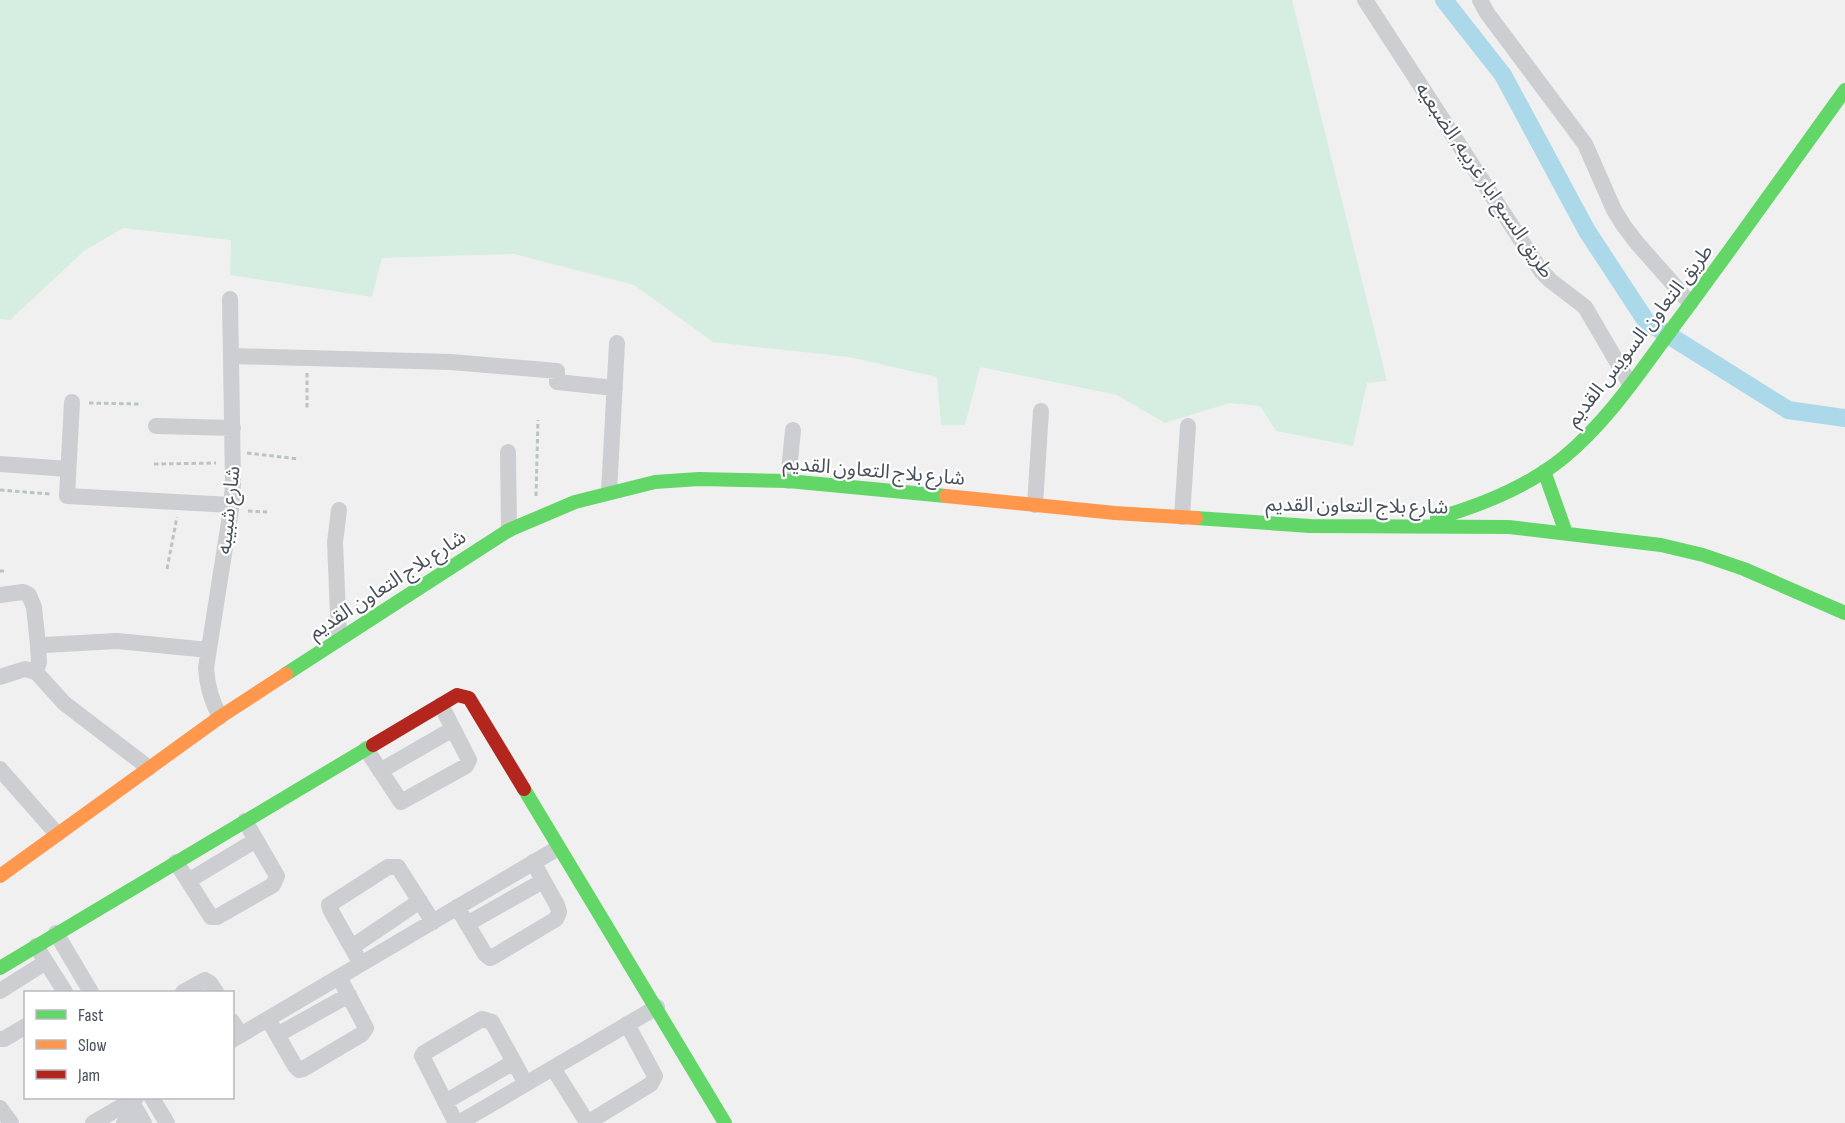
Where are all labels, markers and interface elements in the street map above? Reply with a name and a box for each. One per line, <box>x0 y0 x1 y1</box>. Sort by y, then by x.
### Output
street label: طريق السبع ابار غربيه, الضبعيه <box>1408 78 1559 284</box>
street label: طريق التعاون السويس القديم <box>1561 240 1720 433</box>
street label: شارع بلاج التعاون القديم <box>782 451 966 493</box>
street label: شارع شبيبه <box>212 465 248 556</box>
street label: شارع بلاج التعاون القديم <box>1265 492 1449 522</box>
street label: شارع بلاج التعاون القديم <box>304 525 472 646</box>
legend <box>24 991 234 1099</box>
text: Fast <box>78 1005 104 1026</box>
text: Slow <box>78 1035 107 1056</box>
text: Jam <box>77 1065 100 1086</box>

